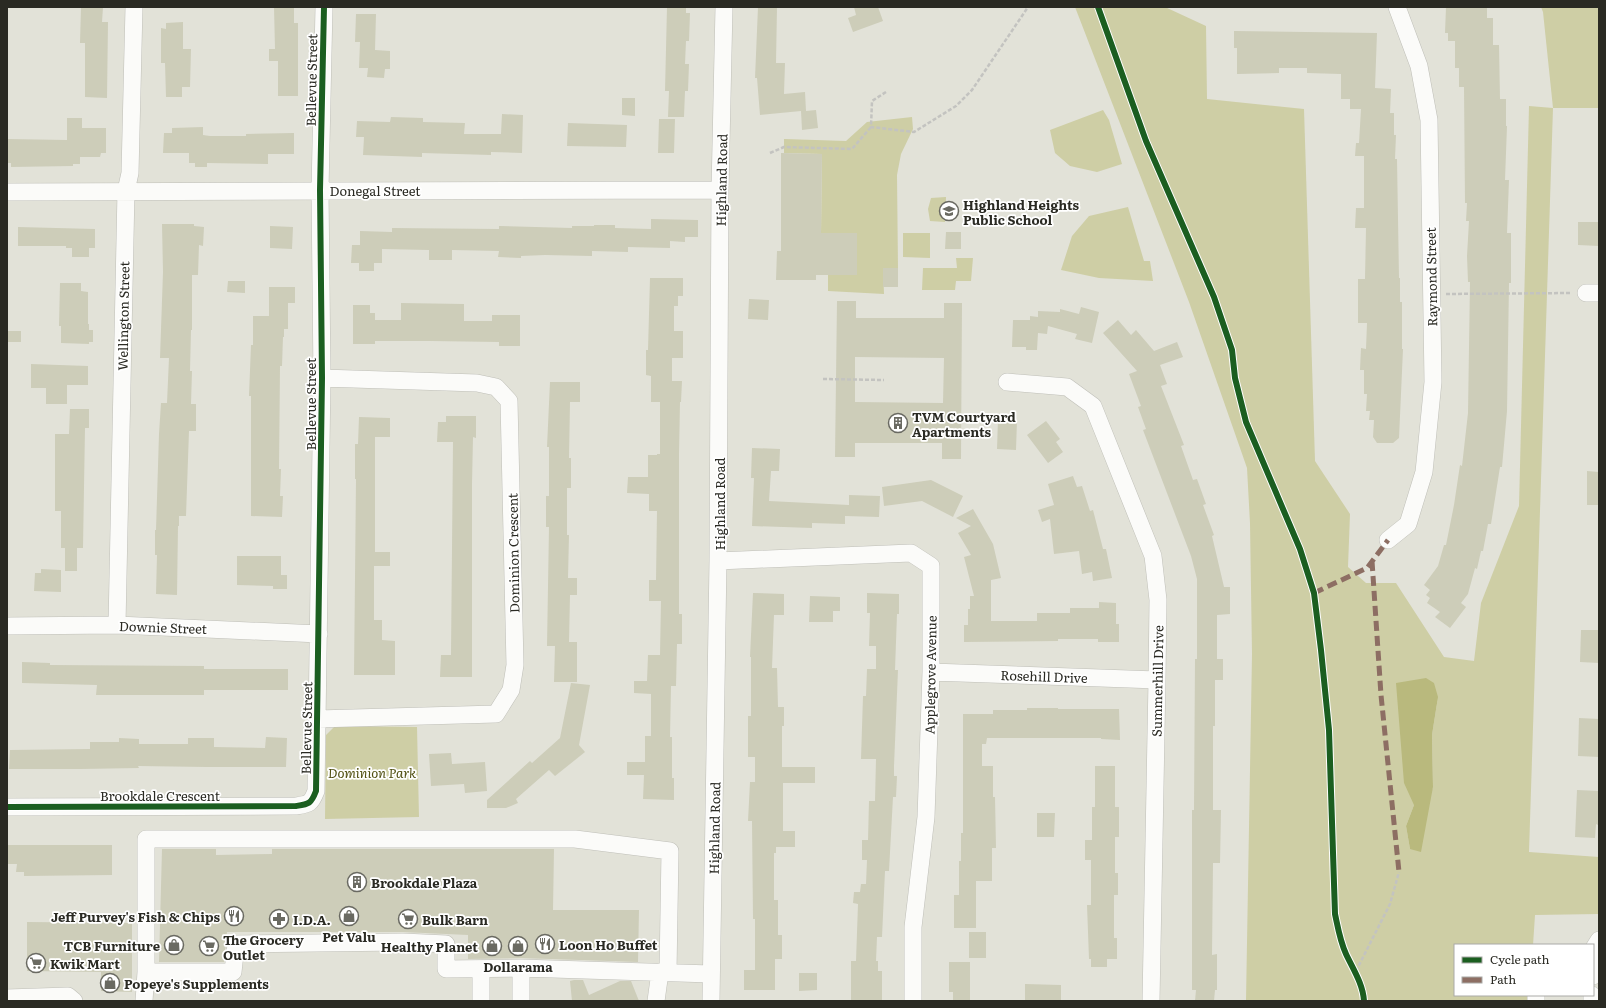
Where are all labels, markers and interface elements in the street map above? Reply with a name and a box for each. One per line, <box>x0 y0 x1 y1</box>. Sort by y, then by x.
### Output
street label: Bellevue Street <box>301 33 321 127</box>
street label: Highland Road <box>711 133 731 227</box>
street label: Donegal Street <box>330 181 421 200</box>
place label: Highland Heights Public School <box>963 195 1079 229</box>
school or university icon: Highland Heights Public School <box>938 200 960 222</box>
street label: Raymond Street <box>1421 226 1441 327</box>
street label: Wellington Street <box>113 260 133 371</box>
street label: Bellevue Street <box>301 357 320 450</box>
place label: TVM Courtyard Apartments <box>912 407 1016 441</box>
building icon: TVM Courtyard Apartments <box>887 412 909 434</box>
street label: Highland Road <box>710 458 729 550</box>
street label: Dominion Crescent <box>502 492 524 613</box>
street label: Applegrove Avenue <box>919 615 941 735</box>
street label: Downie Street <box>119 616 208 638</box>
street label: Summerhill Drive <box>1147 625 1167 737</box>
street label: Rosehill Drive <box>1000 665 1088 687</box>
street label: Bellevue Street <box>296 681 316 775</box>
park label: Dominion Park <box>328 763 417 782</box>
street label: Highland Road <box>704 781 724 875</box>
street label: Brookdale Crescent <box>100 786 221 805</box>
building icon: Brookdale Plaza <box>346 871 368 893</box>
place label: Brookdale Plaza <box>371 873 478 892</box>
restaurant icon: Jeff Purvey's Fish & Chips <box>223 905 245 927</box>
shop icon: Pet Valu <box>338 905 360 927</box>
place label: Jeff Purvey's Fish & Chips <box>51 907 220 926</box>
pharmacy icon: I.D.A. <box>268 908 290 930</box>
supermarket icon: Bulk Barn <box>397 908 419 930</box>
place label: I.D.A. <box>293 910 331 929</box>
place label: Bulk Barn <box>422 910 488 929</box>
place label: Pet Valu <box>322 927 376 946</box>
place label: The Grocery Outlet <box>223 930 304 964</box>
restaurant icon: Loon Ho Buffet <box>534 933 556 955</box>
shop icon: TCB Furniture <box>163 934 185 956</box>
supermarket icon: The Grocery Outlet <box>198 935 220 957</box>
shop icon: Healthy Planet <box>481 935 503 957</box>
shop icon: Dollarama <box>507 935 529 957</box>
place label: Loon Ho Buffet <box>559 935 658 954</box>
place label: TCB Furniture <box>63 936 160 955</box>
place label: Healthy Planet <box>381 937 478 956</box>
legend <box>1454 944 1594 996</box>
text: Cycle path <box>1490 950 1550 968</box>
supermarket icon: Kwik Mart <box>25 952 47 974</box>
place label: Kwik Mart <box>50 954 120 973</box>
place label: Dollarama <box>483 957 553 976</box>
text: Path <box>1490 970 1516 988</box>
shop icon: Popeye's Supplements <box>99 972 121 994</box>
place label: Popeye's Supplements <box>124 974 269 993</box>

